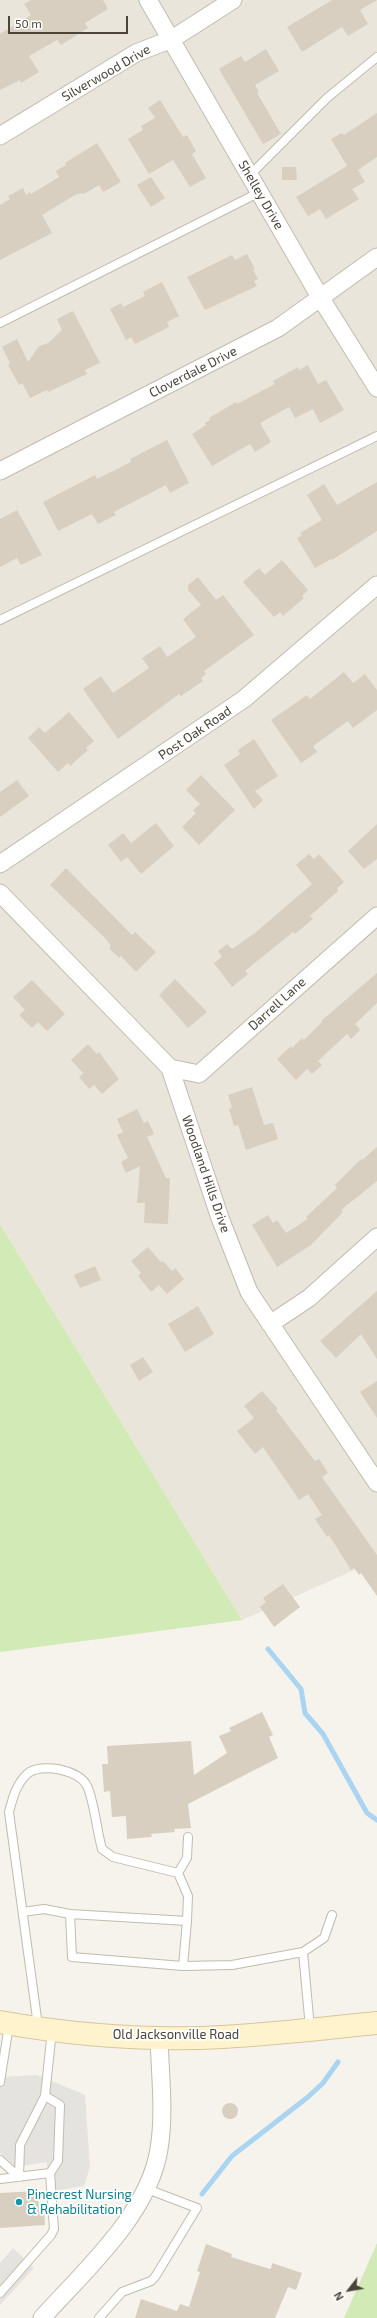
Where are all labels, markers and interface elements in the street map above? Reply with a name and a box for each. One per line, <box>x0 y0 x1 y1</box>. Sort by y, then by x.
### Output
scale bar <box>10 8 130 34</box>
text: 50 m <box>15 16 42 30</box>
street label: Silverwood Drive <box>59 41 153 105</box>
street label: Shelley Drive <box>235 158 287 232</box>
street label: Cloverdale Drive <box>146 343 240 401</box>
street label: Post Oak Road <box>156 703 234 763</box>
street label: Darrell Lane <box>245 974 309 1034</box>
street label: Woodland Hills Drive <box>179 1113 233 1235</box>
street label: Old Jacksonville Road <box>113 2027 239 2043</box>
place label: Pinecrest Nursing & Rehabilitation <box>27 2187 132 2218</box>
marker: Pinecrest Nursing & Rehabilitation <box>14 2197 24 2207</box>
north arrow <box>329 2270 369 2310</box>
text: N <box>331 2290 346 2303</box>

